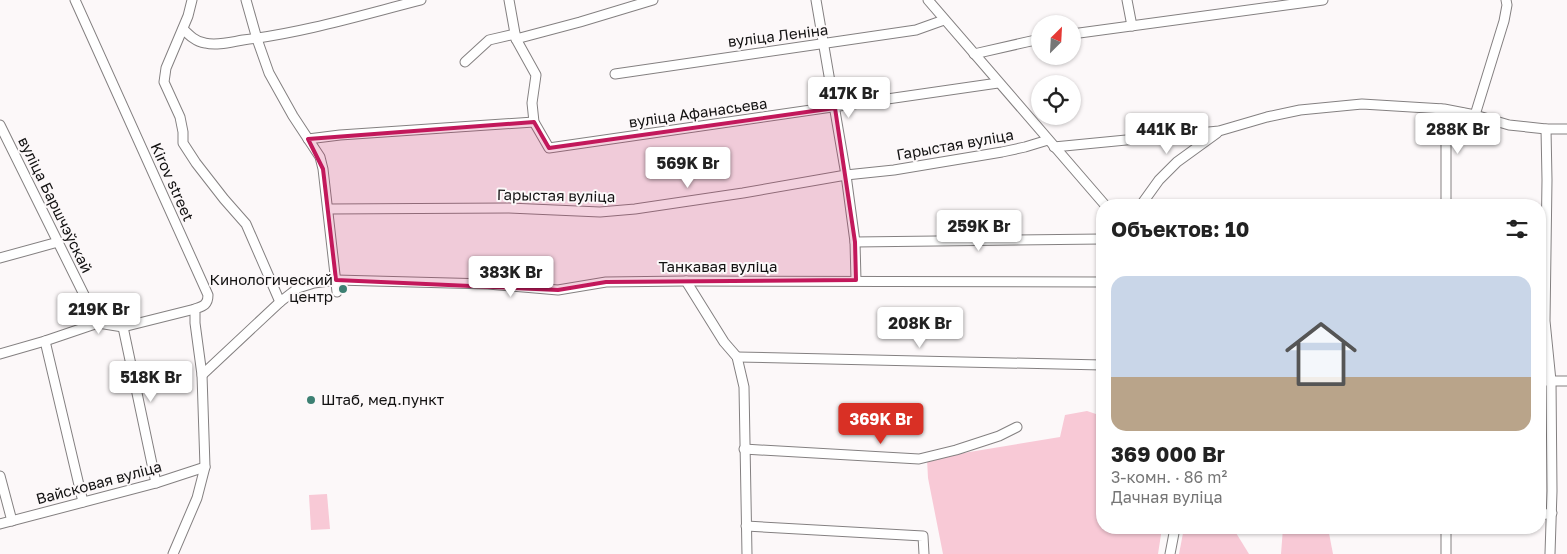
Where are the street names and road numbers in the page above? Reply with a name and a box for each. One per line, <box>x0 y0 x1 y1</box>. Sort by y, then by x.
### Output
street label: вуліца Леніна <box>727 20 829 50</box>
street label: вуліца Афанасьева <box>627 93 768 131</box>
street label: Гарыстая вуліца <box>895 125 1015 163</box>
street label: вуліца Баршчэўскай <box>15 134 97 276</box>
street label: Kirov street <box>148 140 198 224</box>
street label: Гарыстая вуліца <box>497 185 615 205</box>
street label: Танкавая вуліца <box>659 257 777 275</box>
street label: Вайсковая вуліца <box>34 457 164 507</box>

